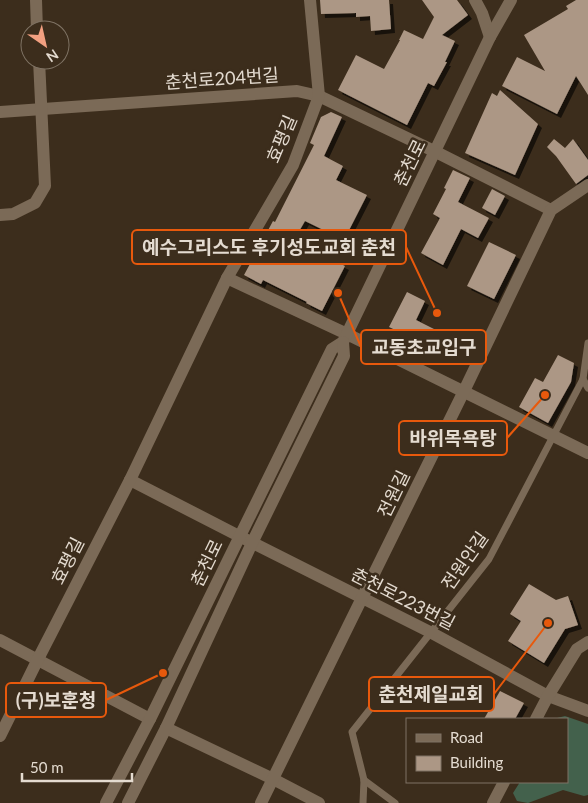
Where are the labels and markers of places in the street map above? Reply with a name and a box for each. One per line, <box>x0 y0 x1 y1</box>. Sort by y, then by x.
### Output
callout: 예수그리스도 후기성도교회 춘천 <box>132 230 406 264</box>
callout: 교동초교입구 <box>361 330 486 364</box>
callout: 바위목욕탕 <box>399 421 507 455</box>
callout: 춘천제일교회 <box>369 677 494 711</box>
callout: (구)보훈청 <box>6 683 106 717</box>

